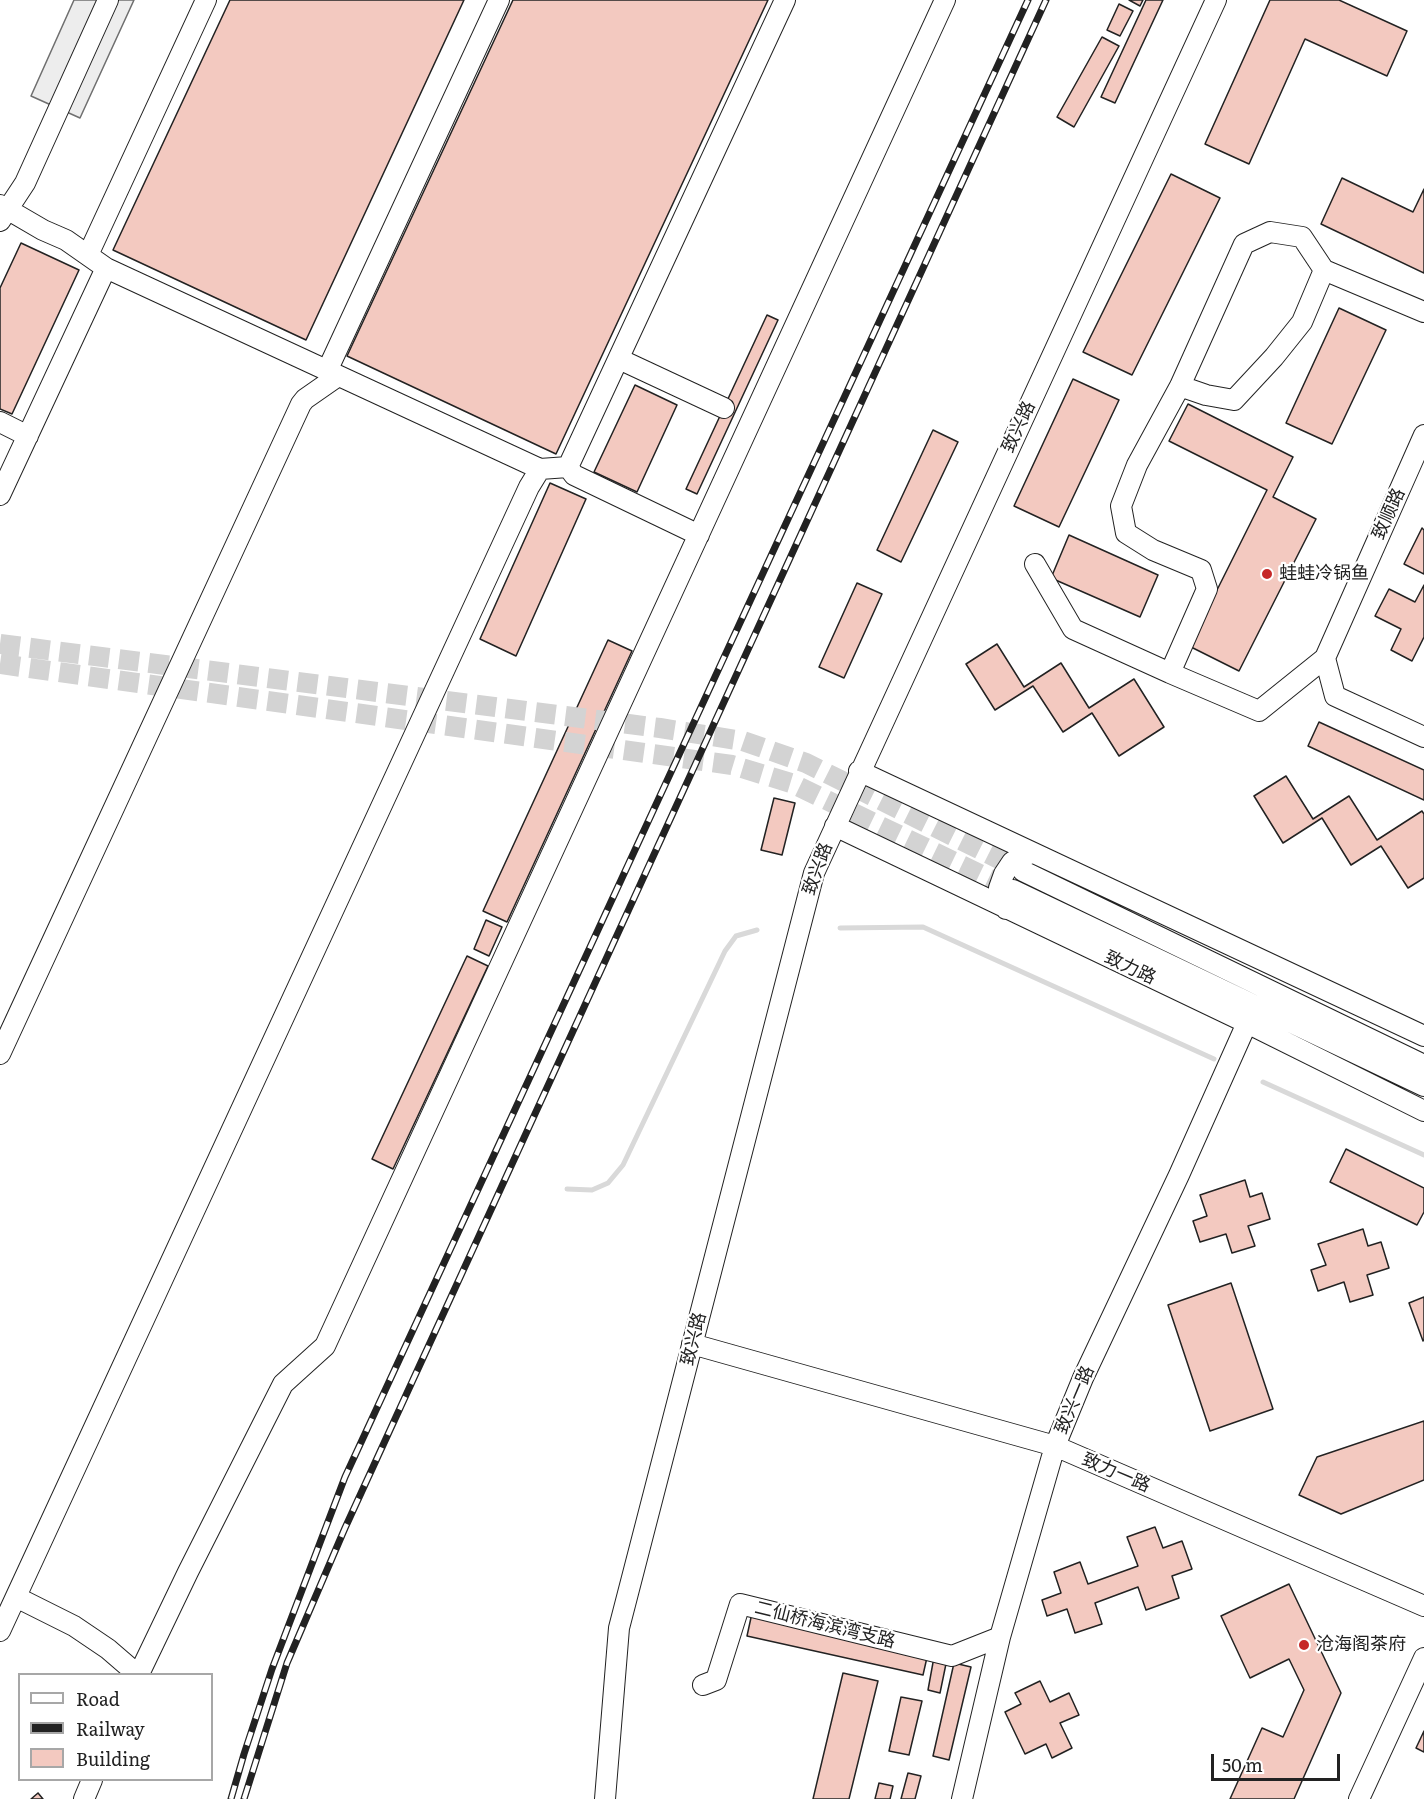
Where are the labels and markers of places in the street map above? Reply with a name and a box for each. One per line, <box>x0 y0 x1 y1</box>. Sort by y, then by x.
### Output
place label: 蛙蛙冷锅鱼 <box>1279 563 1369 585</box>
marker: 蛙蛙冷锅鱼 <box>1260 567 1274 581</box>
place label: 沧海阁茶府 <box>1316 1634 1406 1656</box>
marker: 沧海阁茶府 <box>1297 1638 1311 1652</box>

